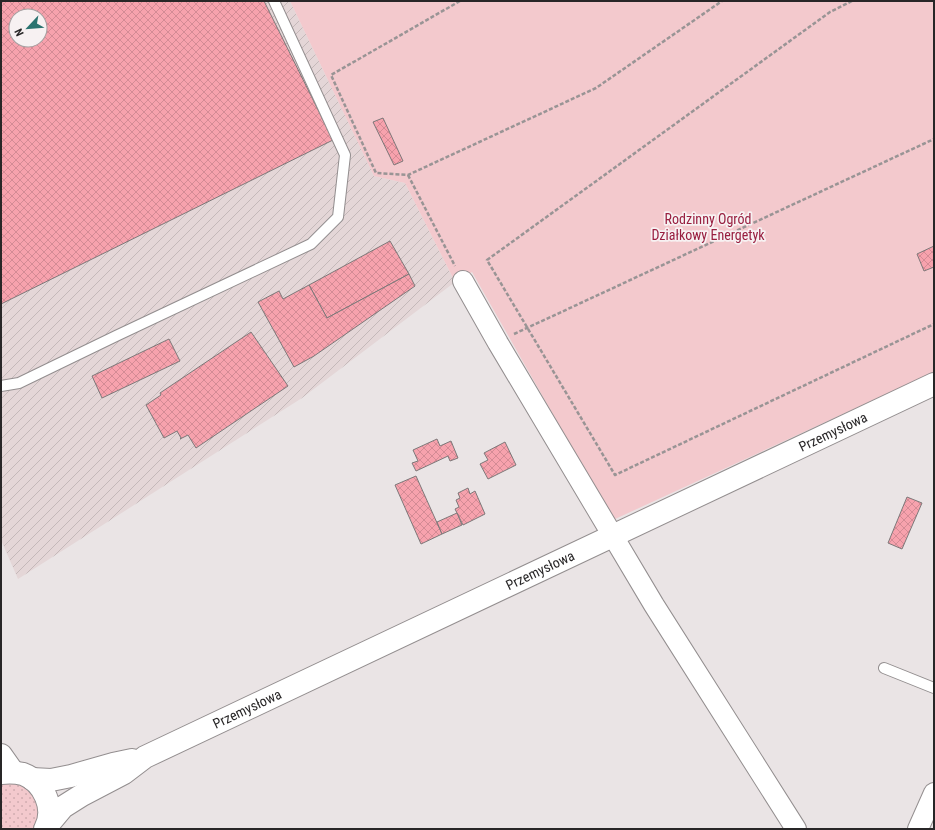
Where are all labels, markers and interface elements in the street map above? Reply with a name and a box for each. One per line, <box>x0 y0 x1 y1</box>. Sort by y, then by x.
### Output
north arrow <box>8 8 48 48</box>
text: N <box>12 26 27 38</box>
park label: Rodzinny Ogród Działkowy Energetyk <box>651 211 765 243</box>
street label: Przemysłowa <box>796 409 870 455</box>
street label: Przemysłowa <box>503 547 577 593</box>
street label: Przemysłowa <box>210 686 284 732</box>

